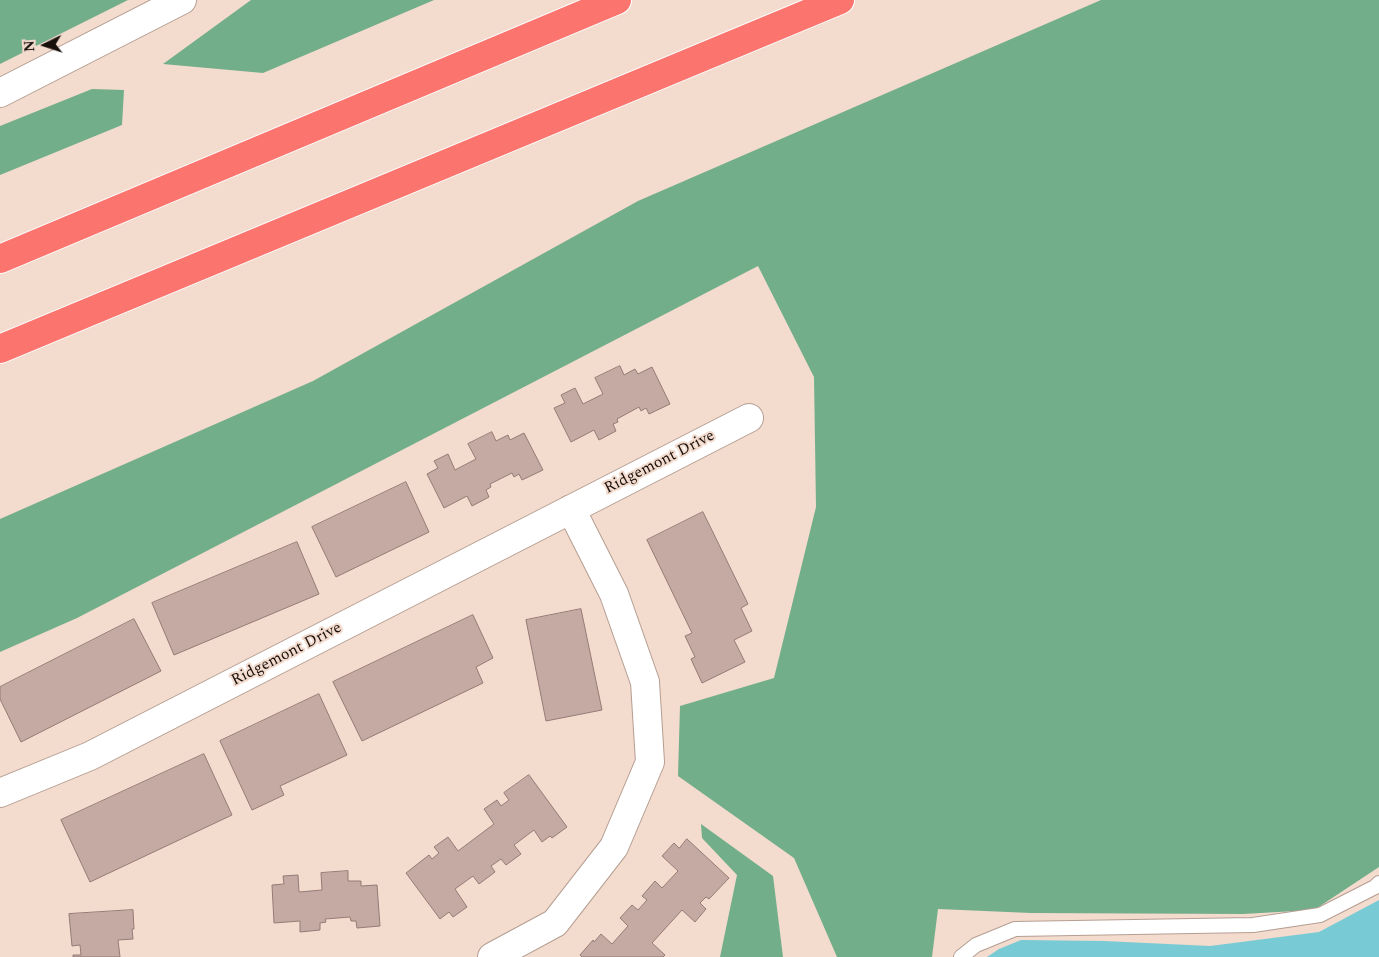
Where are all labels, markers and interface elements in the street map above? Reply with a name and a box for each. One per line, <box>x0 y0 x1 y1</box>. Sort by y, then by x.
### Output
north arrow <box>20 20 70 70</box>
text: N <box>19 40 40 53</box>
street label: Ridgemont Drive <box>602 427 718 499</box>
street label: Ridgemont Drive <box>229 619 345 691</box>

